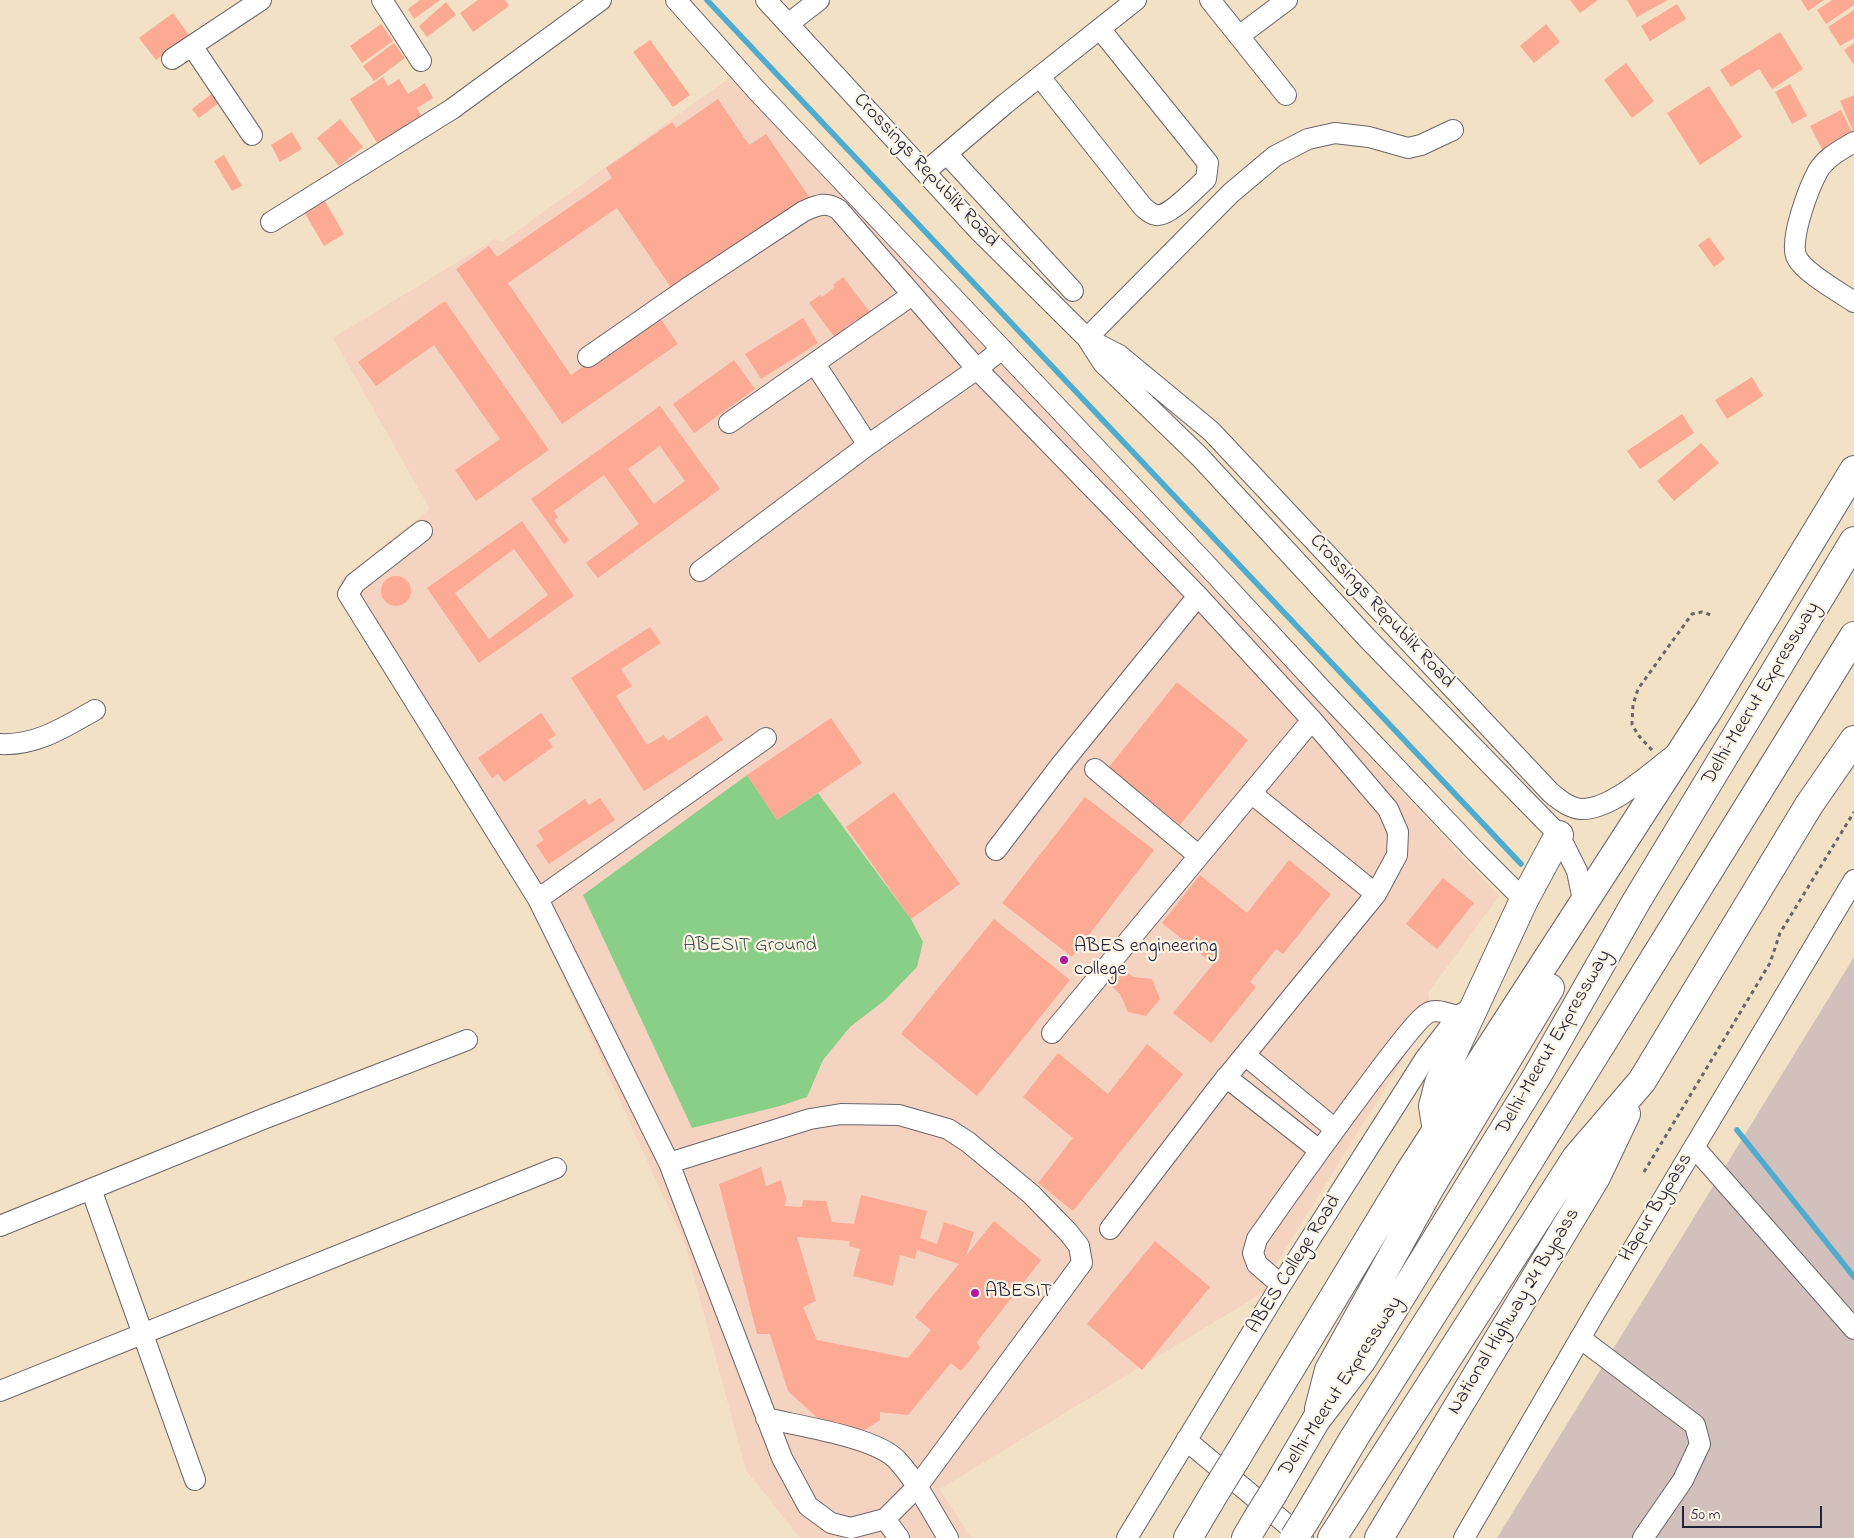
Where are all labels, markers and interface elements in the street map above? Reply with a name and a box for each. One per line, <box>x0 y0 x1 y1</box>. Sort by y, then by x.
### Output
street label: Crossings Republik Road <box>847 89 1003 253</box>
street label: Crossings Republik Road <box>1303 530 1459 694</box>
street label: Delhi-Meerut Expressway <box>1698 598 1826 790</box>
park label: ABESIT Ground <box>683 935 817 959</box>
place label: ABES engineering college <box>1074 936 1218 983</box>
street label: Delhi-Meerut Expressway <box>1492 946 1618 1140</box>
marker: ABES engineering college <box>1058 954 1070 966</box>
street label: Hapur Bypass <box>1615 1149 1699 1267</box>
street label: ABES College Road <box>1243 1191 1347 1339</box>
street label: National Highway 24 Bypass <box>1444 1204 1586 1420</box>
place label: ABESIT <box>985 1281 1052 1305</box>
marker: ABESIT <box>969 1287 981 1299</box>
street label: Delhi-Meerut Expressway <box>1275 1293 1409 1481</box>
scale bar <box>1684 1496 1824 1528</box>
text: 50 m <box>1690 1504 1720 1526</box>

